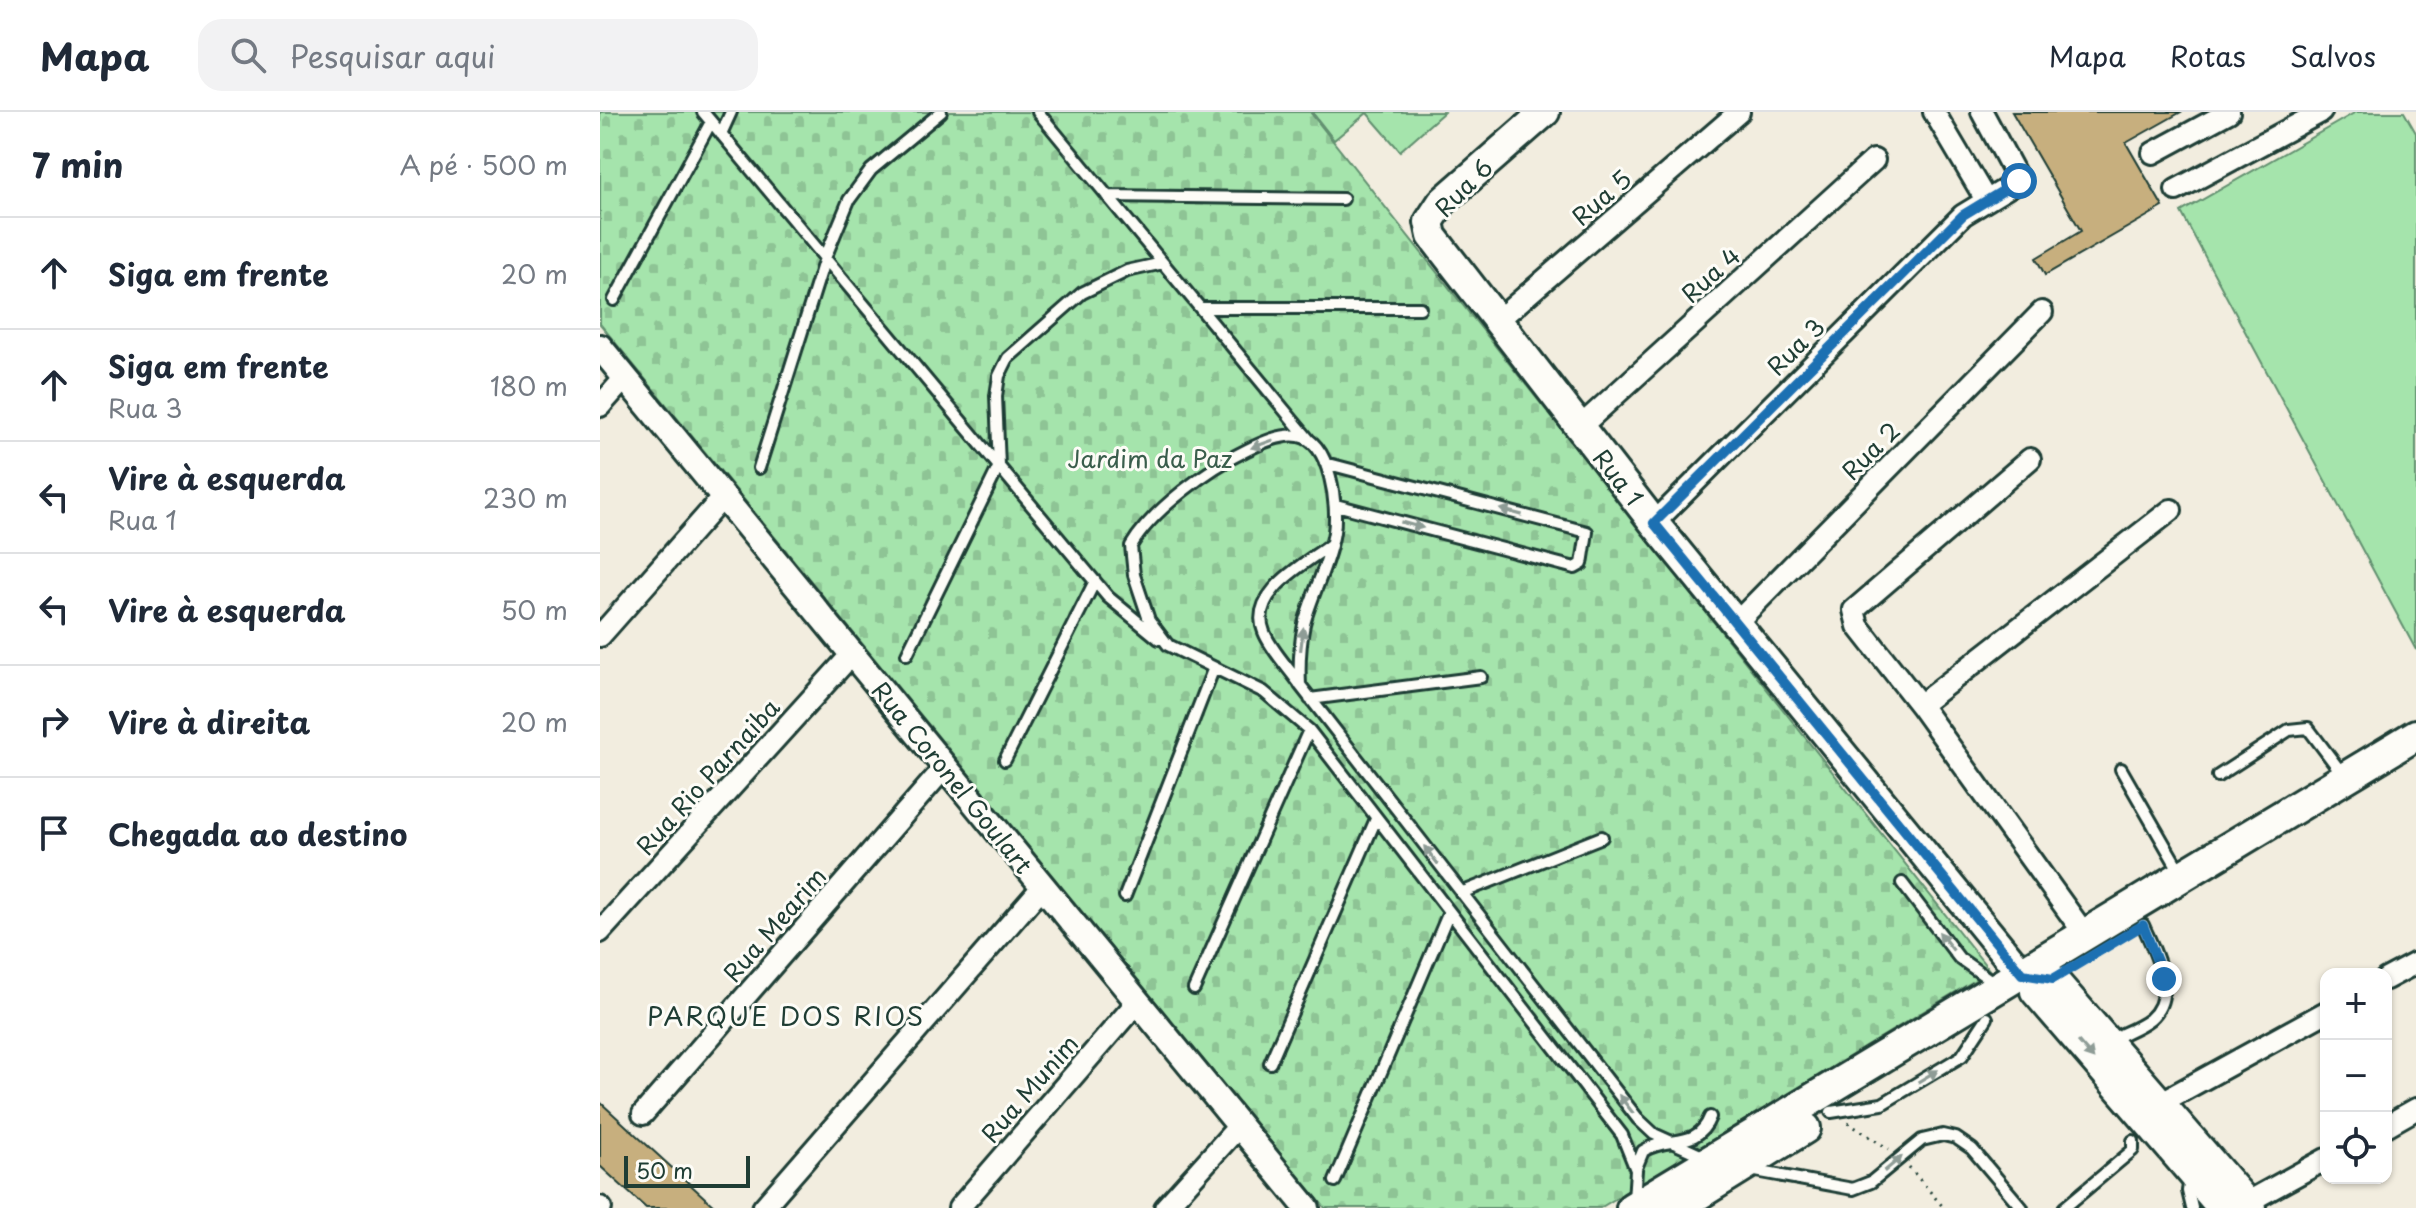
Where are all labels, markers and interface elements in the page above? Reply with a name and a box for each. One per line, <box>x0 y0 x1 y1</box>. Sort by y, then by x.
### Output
search box <box>198 19 758 91</box>
text: Mapa <box>40 27 150 84</box>
icon: search <box>226 33 270 77</box>
text: Pesquisar aqui <box>290 33 495 78</box>
text: Mapa <box>2049 34 2126 77</box>
text: Rotas <box>2170 34 2246 77</box>
text: Salvos <box>2290 34 2376 77</box>
text: 7 min <box>32 138 123 190</box>
text: A pé · 500 m <box>400 145 568 184</box>
street label: Rua 6 <box>1426 150 1500 224</box>
street label: Rua 5 <box>1563 161 1639 233</box>
route start <box>2001 163 2037 199</box>
street label: Rua 4 <box>1672 238 1748 310</box>
icon: ahead <box>32 251 76 295</box>
text: Siga em frente <box>108 251 329 296</box>
text: 20 m <box>501 254 568 293</box>
street label: Rua 3 <box>1758 309 1832 383</box>
text: Siga em frente <box>108 343 329 388</box>
icon: ahead <box>32 363 76 407</box>
text: 180 m <box>490 366 568 405</box>
text: Rua 3 <box>108 388 182 427</box>
street label: Rua 2 <box>1833 413 1907 487</box>
one-way arrow <box>1250 438 1274 451</box>
park label: Jardim da Paz <box>1068 440 1232 476</box>
street label: Rua 1 <box>1585 441 1653 513</box>
text: Vire à esquerda <box>108 455 346 500</box>
icon: left <box>32 475 76 519</box>
text: 230 m <box>483 478 568 517</box>
text: Rua 1 <box>108 500 177 539</box>
one-way arrow <box>1499 505 1524 517</box>
one-way arrow <box>1399 519 1424 531</box>
icon: left <box>32 587 76 631</box>
text: Vire à esquerda <box>108 587 346 632</box>
text: 50 m <box>501 590 568 629</box>
one-way arrow <box>1296 627 1309 652</box>
street label: Rua Coronel Goulart <box>864 673 1042 881</box>
street label: Rua Rio Parnaiba <box>627 690 787 862</box>
icon: right <box>32 699 76 743</box>
text: Vire à direita <box>108 699 310 744</box>
text: 20 m <box>501 702 568 741</box>
icon: arrive <box>32 811 76 855</box>
text: Chegada ao destino <box>108 811 407 856</box>
one-way arrow <box>1423 844 1440 865</box>
street label: Rua Mearim <box>714 859 834 989</box>
one-way arrow <box>1938 931 1954 951</box>
route end <box>2146 961 2182 997</box>
map controls <box>2320 968 2392 1184</box>
button: + <box>2320 968 2392 1040</box>
district label: PARQUE DOS RIOS <box>647 996 925 1035</box>
street label: Rua Munim <box>972 1026 1086 1150</box>
one-way arrow <box>2076 1040 2094 1059</box>
button: − <box>2320 1040 2392 1112</box>
one-way arrow <box>1917 1069 1939 1083</box>
one-way arrow <box>1618 1094 1634 1114</box>
button: locate <box>2320 1112 2392 1184</box>
scale bar <box>624 1152 750 1188</box>
text: 50 m <box>636 1153 693 1186</box>
one-way arrow <box>1882 1156 1902 1173</box>

